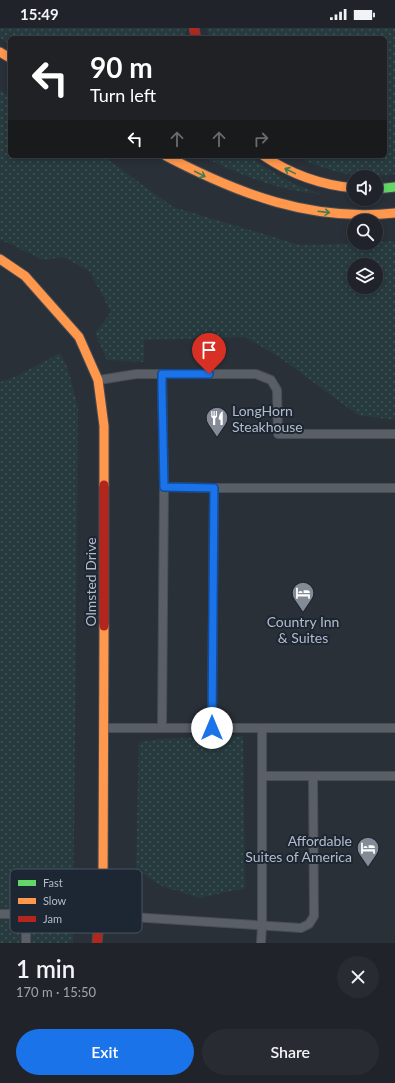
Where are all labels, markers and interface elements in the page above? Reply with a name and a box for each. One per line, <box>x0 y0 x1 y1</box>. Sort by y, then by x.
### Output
text: 15:49 <box>20 5 59 23</box>
text: 90 m <box>90 50 153 84</box>
icon: left <box>24 52 76 104</box>
text: Turn left <box>90 84 156 106</box>
icon: left <box>124 128 146 150</box>
icon: ahead <box>166 128 188 150</box>
icon: ahead <box>208 128 230 150</box>
icon: right <box>250 128 272 150</box>
one-way arrow <box>284 167 296 174</box>
map controls <box>347 170 383 294</box>
button: sound <box>347 170 383 206</box>
one-way arrow <box>194 171 206 178</box>
one-way arrow <box>317 208 330 216</box>
button: search <box>347 214 383 250</box>
button: layers <box>347 258 383 294</box>
pin <box>192 333 226 374</box>
icon: arrive <box>198 339 220 361</box>
place label: LongHorn Steakhouse <box>232 402 303 435</box>
restaurant icon: LongHorn Steakhouse <box>204 405 230 438</box>
street label: Olmsted Drive <box>82 537 99 627</box>
hotel icon: Country Inn & Suites <box>290 580 316 613</box>
place label: Country Inn & Suites <box>267 613 339 646</box>
position arrow <box>191 707 233 749</box>
place label: Affordable Suites of America <box>245 832 352 865</box>
hotel icon: Affordable Suites of America <box>355 835 381 868</box>
legend <box>10 869 142 933</box>
text: Fast <box>43 876 63 889</box>
text: Slow <box>43 894 67 907</box>
text: Jam <box>43 912 62 925</box>
text: 1 min <box>16 954 75 983</box>
button: close <box>337 956 379 998</box>
text: 170 m · 15:50 <box>16 984 96 1000</box>
button: Exit <box>16 1029 194 1075</box>
button: Share <box>202 1029 379 1075</box>

